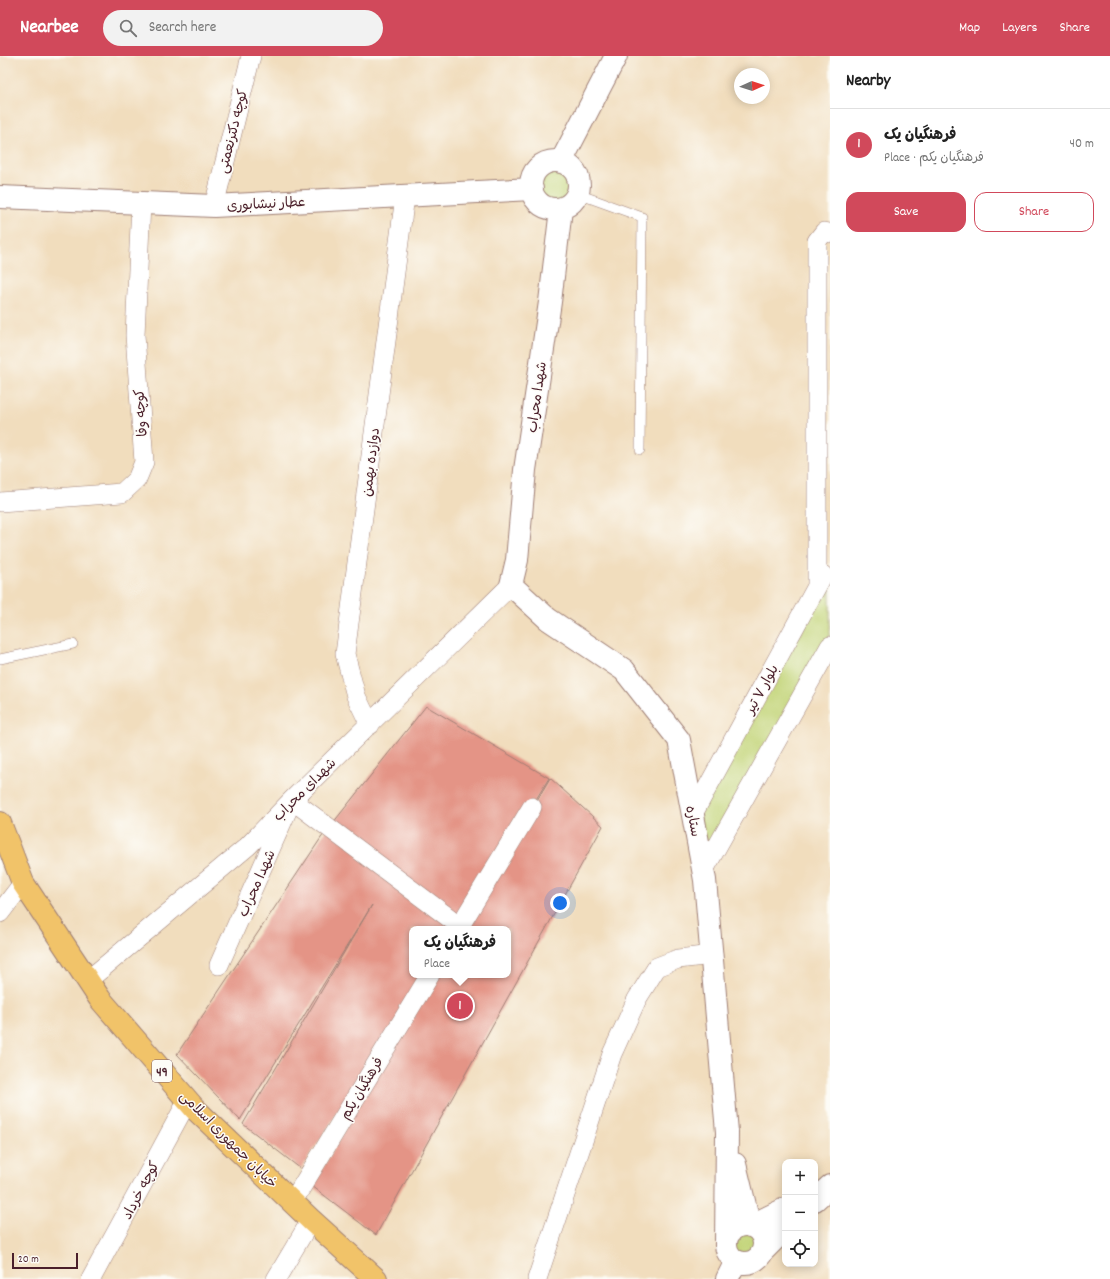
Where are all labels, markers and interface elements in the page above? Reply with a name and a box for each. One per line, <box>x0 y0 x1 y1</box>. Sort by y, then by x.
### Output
search box <box>103 10 383 46</box>
text: Nearbee <box>20 15 79 42</box>
icon: search <box>117 17 139 39</box>
text: Search here <box>149 17 216 39</box>
text: Map <box>959 18 980 38</box>
text: Layers <box>1002 18 1037 38</box>
text: Share <box>1059 18 1090 38</box>
north arrow <box>734 68 770 104</box>
text: Nearby <box>846 70 890 94</box>
street label: کوچه دکترنعمتی <box>214 87 254 176</box>
text: فرهنگیان یک <box>884 125 956 147</box>
text: 1 <box>858 135 860 154</box>
text: 40 m <box>1070 135 1094 154</box>
text: Place · فرهنگیان یکم <box>884 149 984 168</box>
button: Save <box>846 192 966 232</box>
button: Share <box>974 192 1094 232</box>
street label: عطار نیشابوری <box>226 193 306 217</box>
street label: شهدا محراب <box>523 360 553 434</box>
street label: کوچه وفا <box>130 388 154 437</box>
street label: دوازده بهمن <box>358 427 386 498</box>
street label: بلوار ۷ تیر <box>740 661 785 719</box>
street label: شهدای محراب <box>269 754 342 827</box>
street label: ستاره <box>679 804 705 839</box>
street label: شهدا محراب <box>234 847 282 921</box>
your location <box>550 893 570 913</box>
popup <box>409 926 511 978</box>
text: فرهنگیان یک <box>424 933 496 955</box>
text: Place <box>424 955 450 974</box>
pin: 1 <box>447 991 473 1021</box>
street label: فرهنگیان یکم <box>336 1054 389 1124</box>
road number: 49 <box>152 1060 172 1082</box>
street label: خیابان جمهوری اسلامی <box>174 1087 281 1194</box>
street label: کوچه خرداد <box>118 1158 166 1224</box>
map controls <box>782 1159 818 1267</box>
button: + <box>782 1159 818 1195</box>
button: − <box>782 1195 818 1231</box>
button: locate <box>782 1231 818 1267</box>
scale bar <box>12 1251 78 1270</box>
text: 20 m <box>18 1252 39 1268</box>

